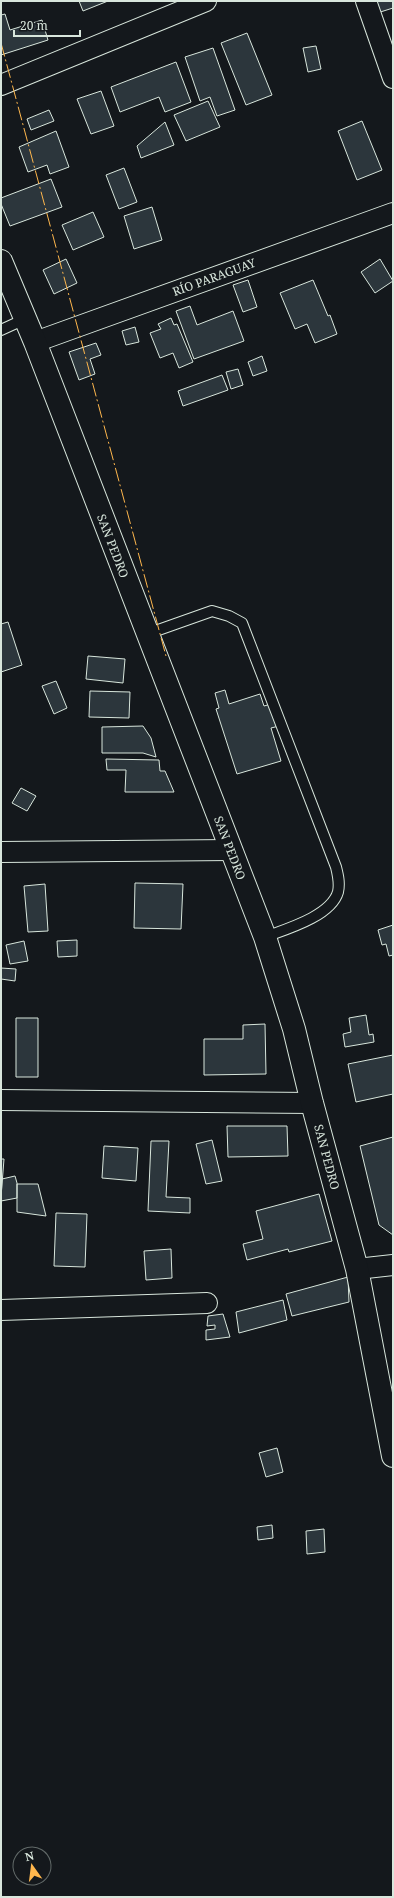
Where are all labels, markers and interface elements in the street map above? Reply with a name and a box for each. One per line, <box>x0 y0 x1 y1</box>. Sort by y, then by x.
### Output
scale bar <box>14 12 80 38</box>
text: 20 m <box>20 17 48 34</box>
street label: RÍO PARAGUAY <box>170 254 259 300</box>
street label: SAN PEDRO <box>93 512 133 580</box>
street label: SAN PEDRO <box>210 814 250 882</box>
street label: SAN PEDRO <box>310 1122 344 1192</box>
north arrow <box>12 1846 52 1886</box>
text: N <box>23 1847 36 1864</box>

